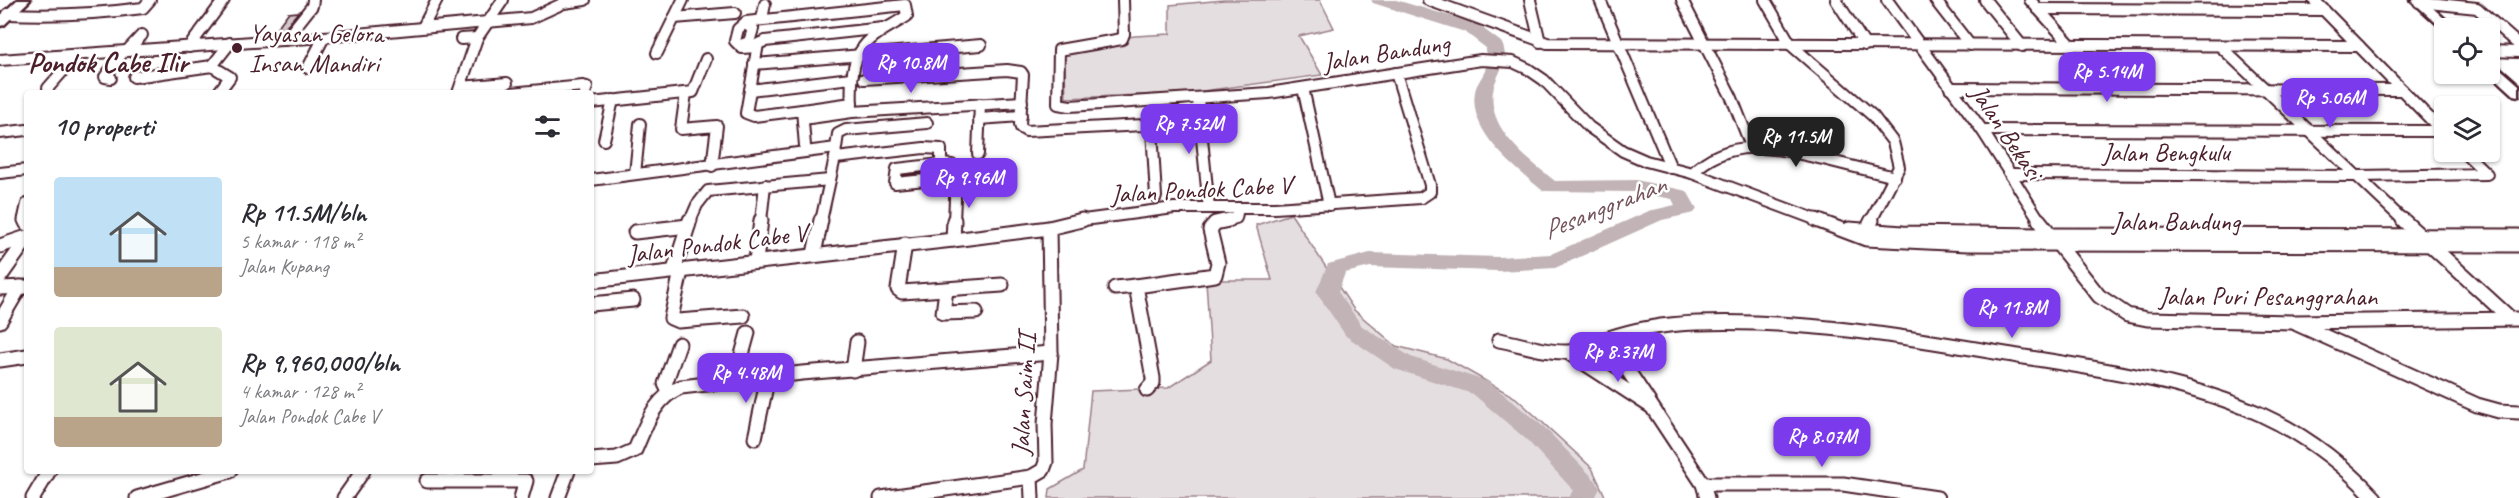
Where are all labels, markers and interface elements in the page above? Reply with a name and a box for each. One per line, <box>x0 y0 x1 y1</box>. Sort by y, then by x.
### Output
place label: Yayasan Gelora Insan Mandiri <box>249 17 385 80</box>
map controls <box>2434 18 2500 162</box>
button: locate <box>2434 18 2500 84</box>
street label: Jalan Bandung <box>1318 26 1454 79</box>
marker: Yayasan Gelora Insan Mandiri <box>230 41 244 55</box>
pin: Rp 10.8M <box>849 43 973 94</box>
district label: Pondok Cabe Ilir <box>28 45 191 80</box>
text: Rp 10.8M <box>876 50 946 75</box>
pin: Rp 5.14M <box>2045 52 2169 103</box>
text: Rp 5.14M <box>2073 59 2141 84</box>
street label: Jalan Bekasi <box>1962 77 2052 189</box>
pin: Rp 5.06M <box>2268 78 2392 129</box>
text: Rp 5.06M <box>2295 85 2365 110</box>
button: layers <box>2434 96 2500 162</box>
pin: Rp 7.52M <box>1127 104 1251 155</box>
text: 10 properti <box>54 110 154 143</box>
icon: filters <box>531 110 564 143</box>
text: Rp 7.52M <box>1155 111 1223 136</box>
pin: Rp 11.5M <box>1734 117 1858 168</box>
text: Rp 11.5M <box>1762 124 1830 149</box>
street label: Jalan Bengkulu <box>2100 136 2232 169</box>
pin: Rp 9.96M <box>907 158 1031 209</box>
text: Rp 9.96M <box>934 165 1004 190</box>
water label: Pesanggrahan <box>1538 166 1672 247</box>
street label: Jalan Pondok Cabe V <box>1108 168 1298 211</box>
text: Rp 11.5M/bln <box>240 196 366 229</box>
icon: home <box>102 201 174 273</box>
street label: Jalan Bandung <box>2110 205 2242 238</box>
street label: Jalan Pondok Cabe V <box>623 215 814 271</box>
text: 5 kamar · 118 m² <box>240 229 360 254</box>
text: Jalan Kupang <box>240 254 329 279</box>
street label: Jalan Puri Pesanggrahan <box>2157 280 2378 313</box>
pin: Rp 11.8M <box>1950 288 2074 339</box>
text: Rp 11.8M <box>1977 295 2047 320</box>
street label: Jalan Saim II <box>1004 327 1043 458</box>
pin: Rp 8.37M <box>1556 332 1680 383</box>
text: Rp 8.37M <box>1583 339 1653 364</box>
text: Rp 9,960,000/bln <box>240 346 400 379</box>
icon: home <box>102 351 174 423</box>
pin: Rp 4.48M <box>684 353 808 404</box>
text: Rp 4.48M <box>711 360 781 385</box>
text: 4 kamar · 128 m² <box>240 379 360 404</box>
text: Jalan Pondok Cabe V <box>240 404 379 429</box>
pin: Rp 8.07M <box>1760 417 1884 468</box>
text: Rp 8.07M <box>1787 424 1857 449</box>

